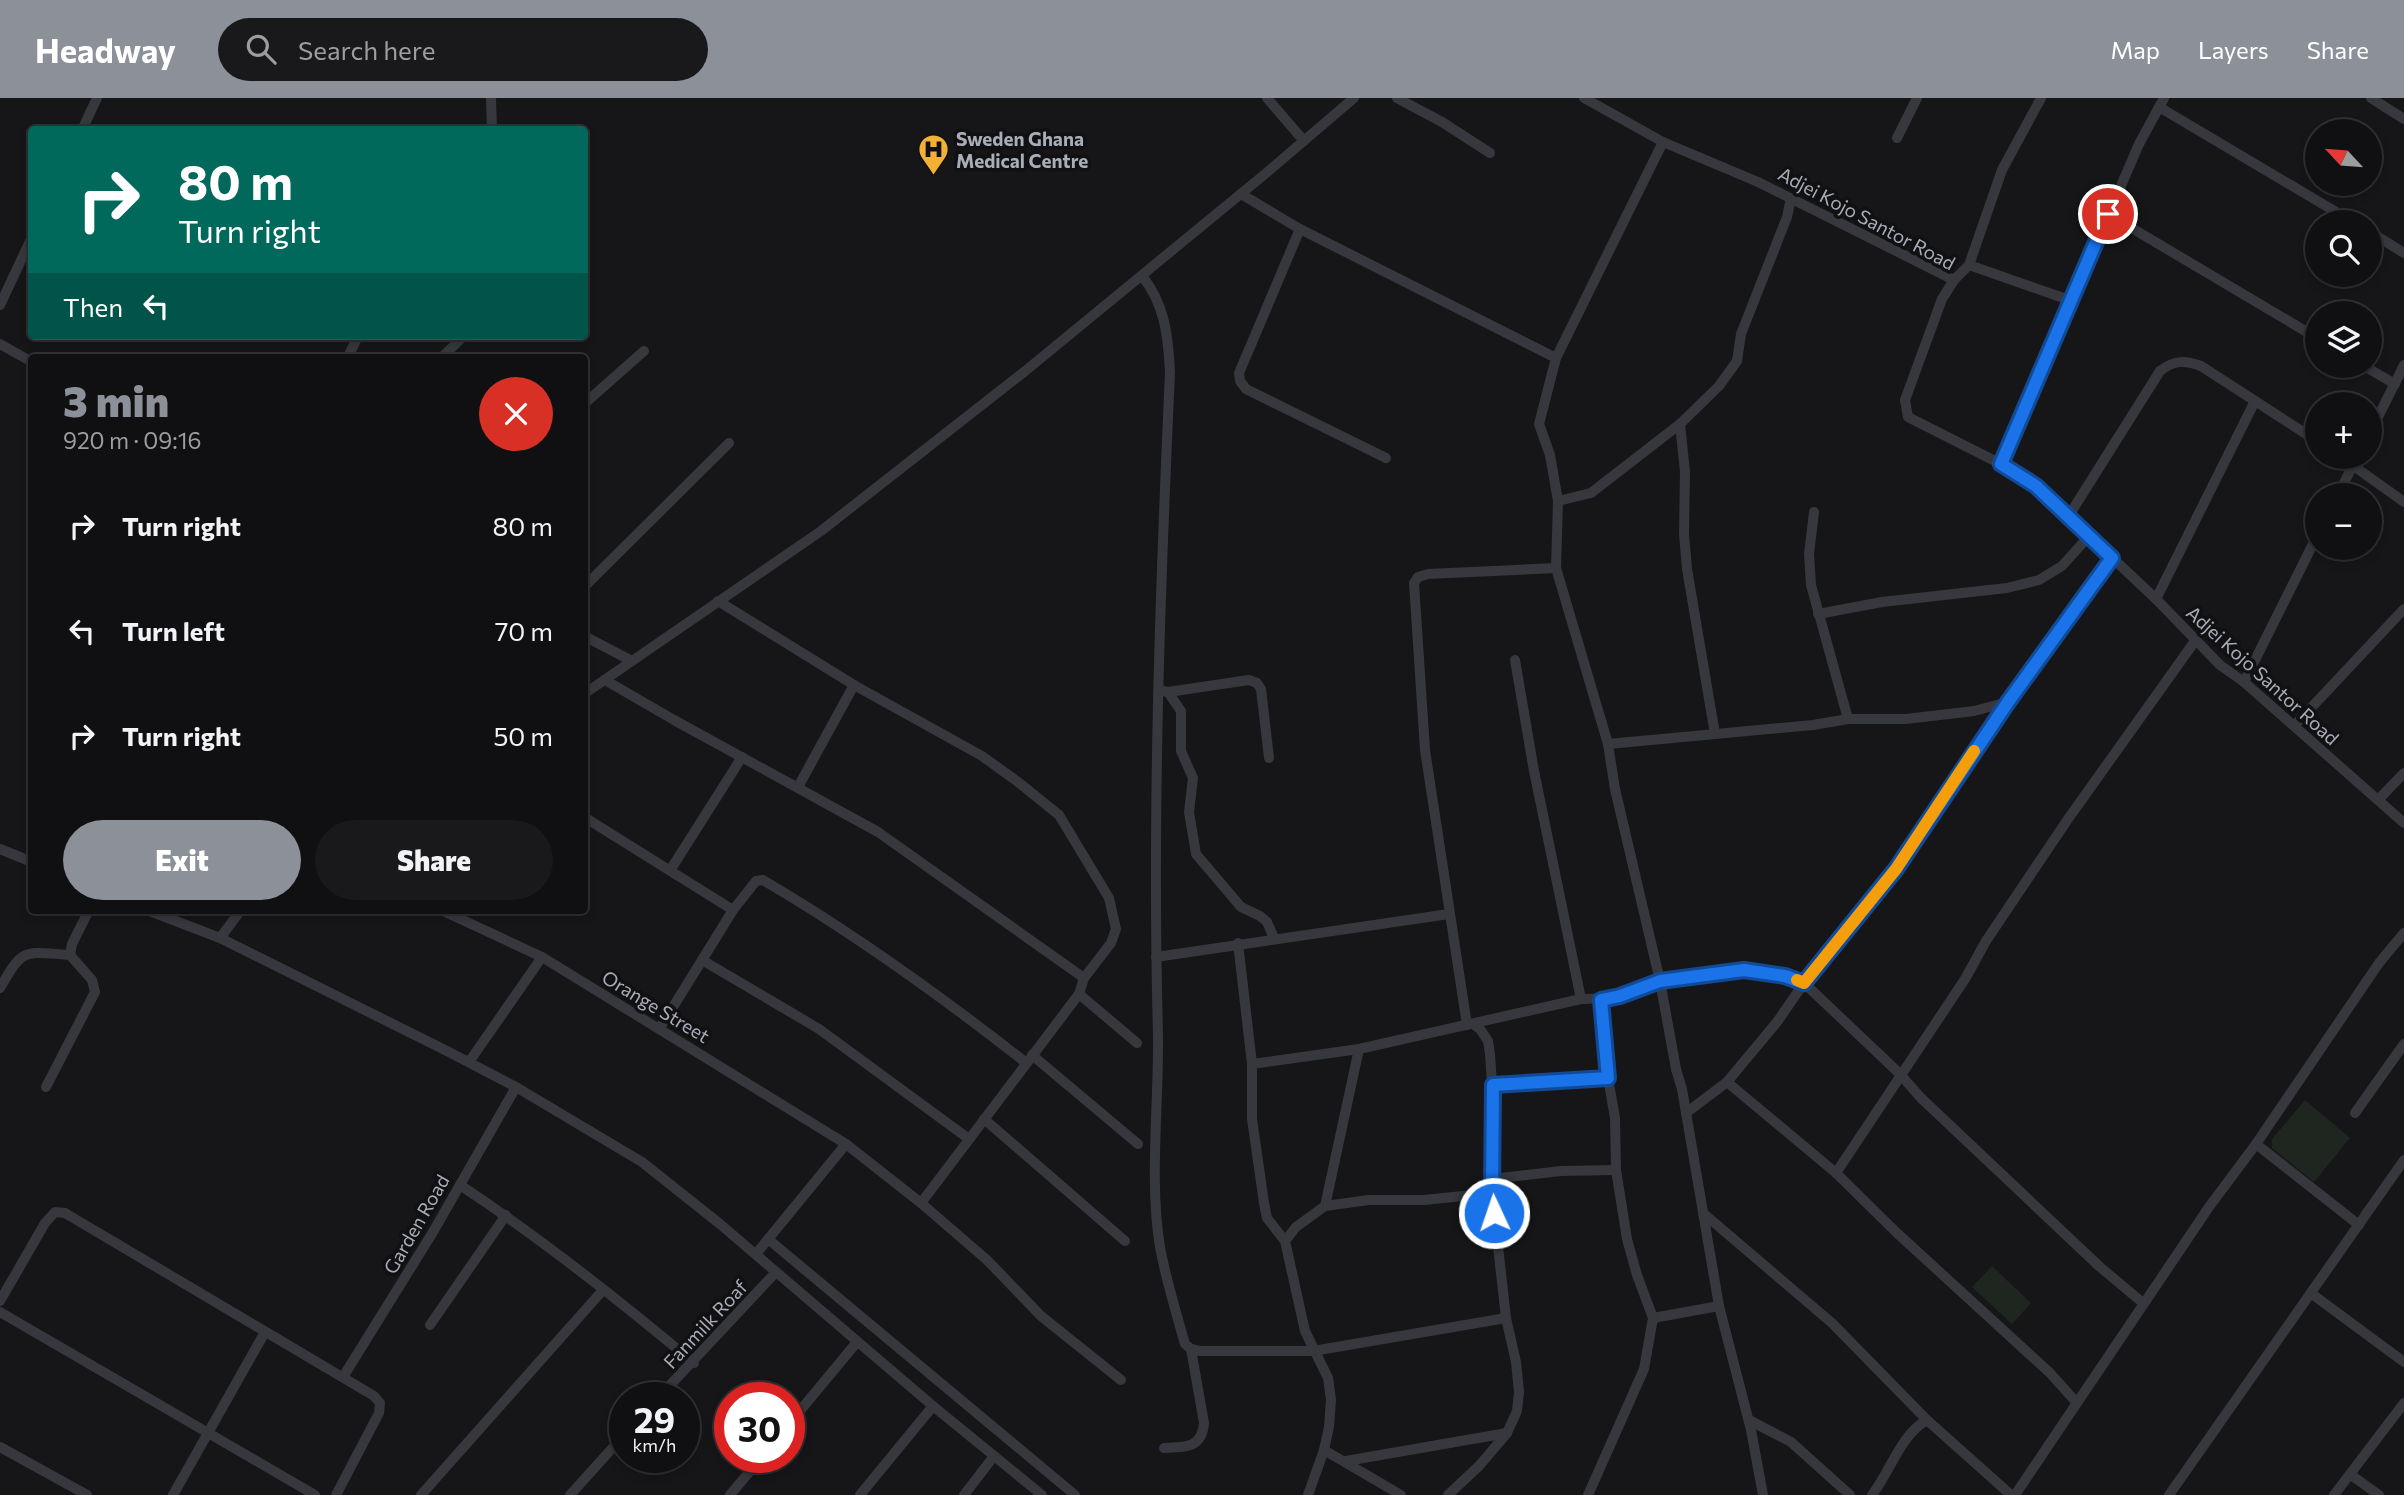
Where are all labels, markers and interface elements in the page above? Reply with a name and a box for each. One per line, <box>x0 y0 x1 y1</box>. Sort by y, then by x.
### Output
search box <box>218 18 708 81</box>
text: Headway <box>35 29 176 70</box>
icon: search <box>242 30 280 68</box>
text: Search here <box>298 34 436 65</box>
text: Map <box>2111 35 2160 64</box>
text: Layers <box>2198 35 2269 64</box>
text: Share <box>2307 35 2369 64</box>
north arrow <box>2305 119 2382 196</box>
map controls <box>2305 119 2382 560</box>
place label: Sweden Ghana Medical Centre <box>956 127 1088 172</box>
hospital icon: Sweden Ghana Medical Centre <box>916 132 950 176</box>
text: 80 m <box>178 150 293 210</box>
icon: right <box>63 154 154 245</box>
street label: Adjei Kojo Santor Road <box>1775 162 1959 274</box>
pin <box>2078 184 2138 244</box>
icon: arrive <box>2089 195 2127 233</box>
text: Turn right <box>178 210 321 250</box>
button: search <box>2305 210 2382 287</box>
icon: left <box>137 287 175 325</box>
text: Then <box>63 291 123 322</box>
button: layers <box>2305 301 2382 378</box>
text: 3 min <box>63 374 169 426</box>
button: close <box>479 377 553 451</box>
button: + <box>2305 392 2382 469</box>
text: 920 m · 09:16 <box>63 426 202 454</box>
button: − <box>2305 483 2382 560</box>
icon: right <box>63 507 101 545</box>
text: Turn right <box>122 510 241 541</box>
text: 80 m <box>493 510 553 541</box>
street label: Adjei Kojo Santor Road <box>2182 601 2344 749</box>
icon: left <box>63 612 101 650</box>
text: Turn left <box>122 615 225 646</box>
text: 70 m <box>495 615 553 646</box>
icon: right <box>63 717 101 755</box>
text: Turn right <box>122 720 241 751</box>
text: 50 m <box>493 720 553 751</box>
button: Exit <box>63 820 301 900</box>
button: Share <box>315 820 553 900</box>
street label: Orange Street <box>598 965 714 1047</box>
street label: Garden Road <box>378 1170 454 1278</box>
position arrow <box>1457 1176 1531 1250</box>
street label: Fanmilk Roaf <box>658 1275 752 1373</box>
speed limit sign: 30 <box>714 1382 805 1473</box>
text: 29 <box>634 1397 675 1440</box>
text: km/h <box>633 1434 676 1456</box>

